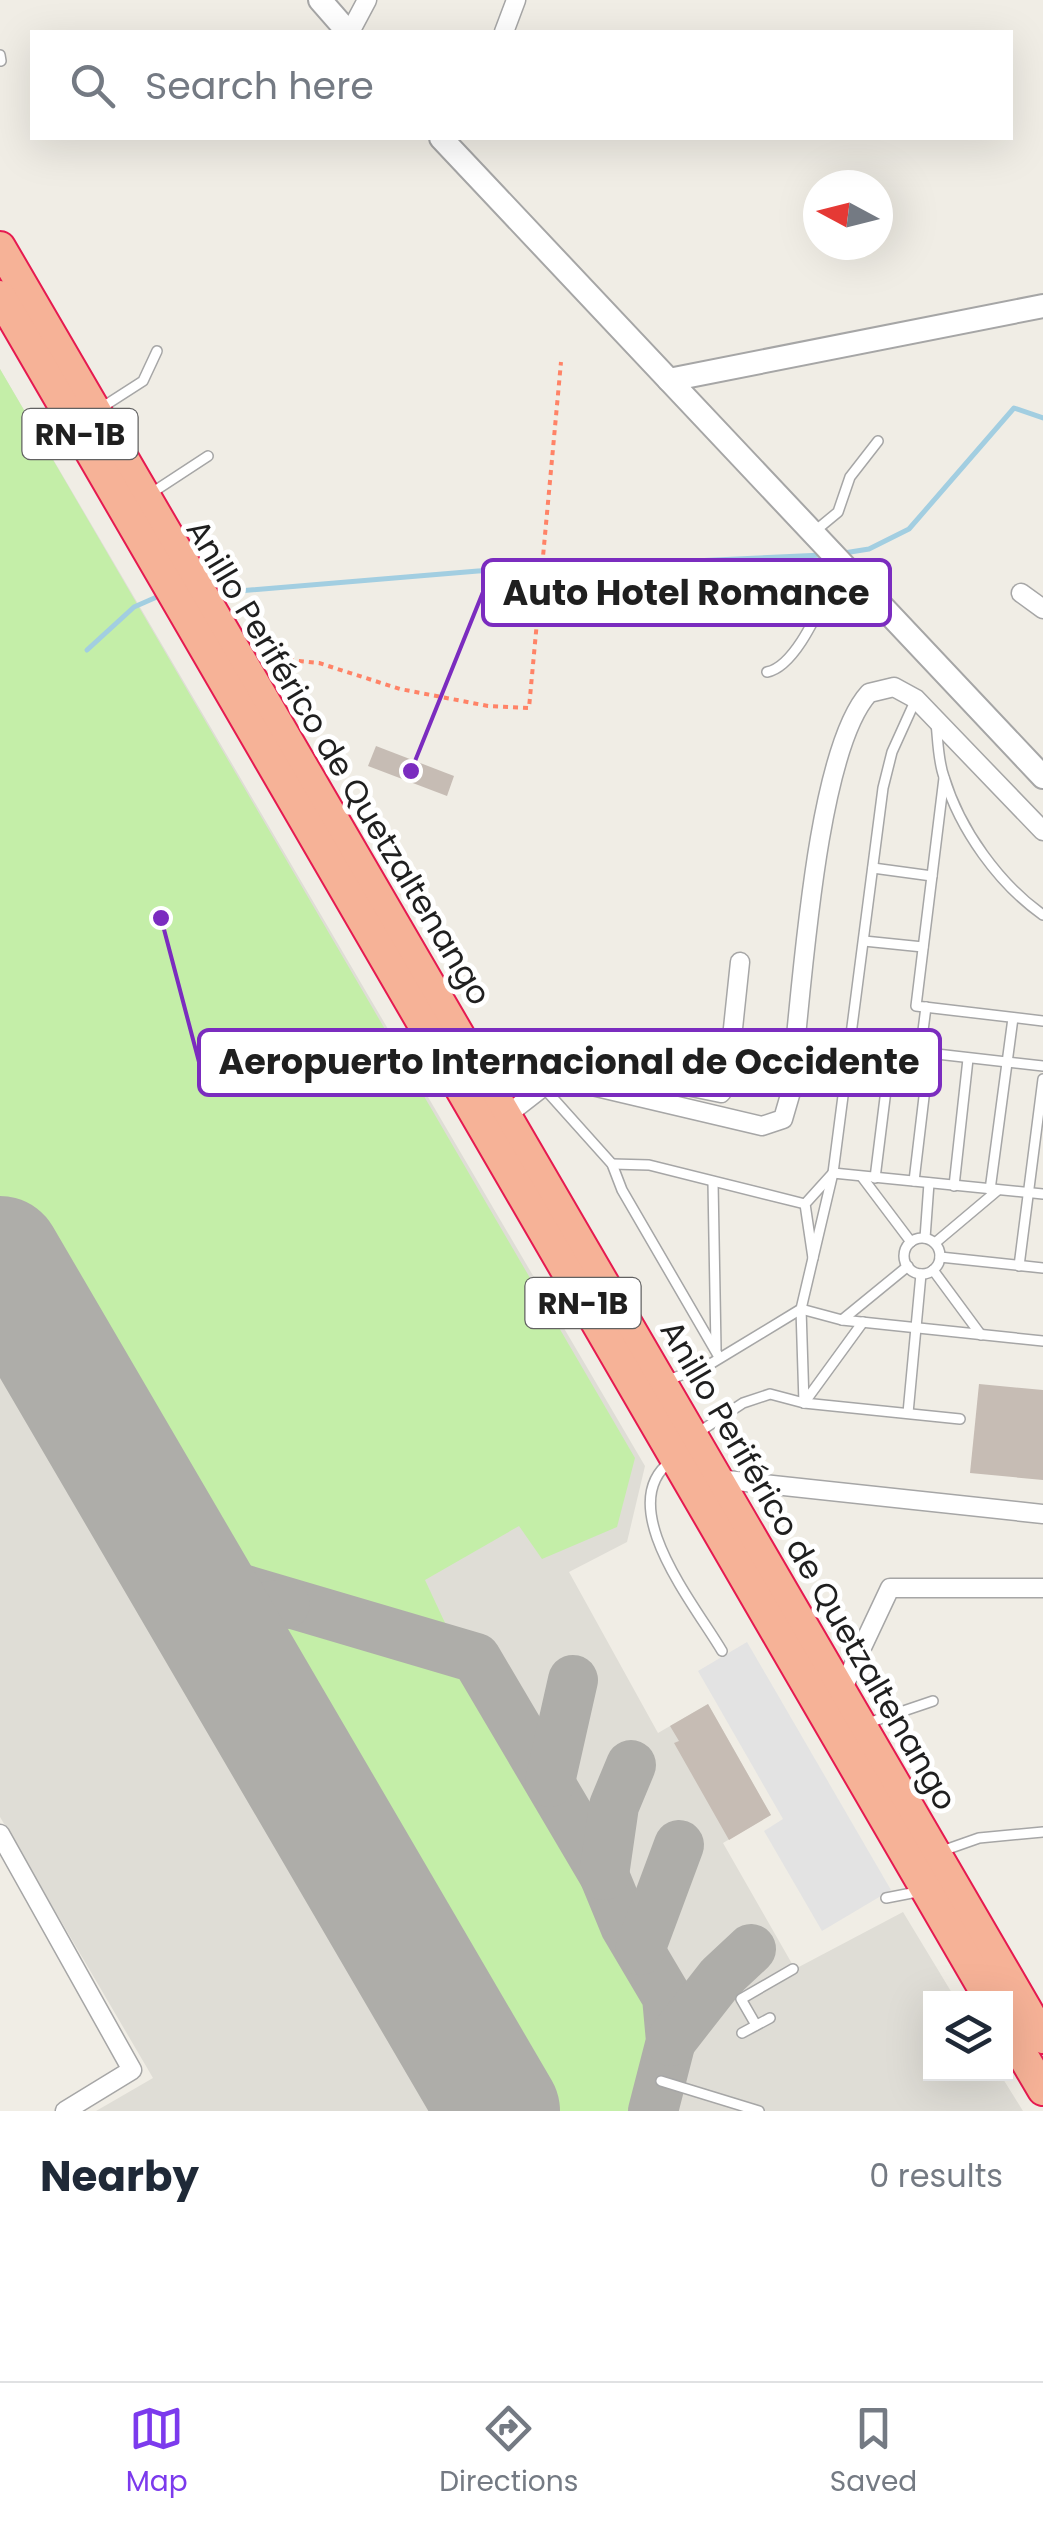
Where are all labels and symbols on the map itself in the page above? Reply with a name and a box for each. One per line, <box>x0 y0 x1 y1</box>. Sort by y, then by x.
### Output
north arrow <box>803 170 893 260</box>
road number: RN-1B <box>22 409 138 459</box>
street label: Anillo Periférico de Quetzaltenango <box>176 511 502 1013</box>
callout: Auto Hotel Romance <box>483 560 890 625</box>
text: Auto Hotel Romance <box>503 568 869 617</box>
callout: Aeropuerto Internacional de Occidente <box>199 1030 940 1095</box>
text: Aeropuerto Internacional de Occidente <box>219 1037 919 1086</box>
road number: RN-1B <box>526 1278 640 1328</box>
street label: Anillo Periférico de Quetzaltenango <box>650 1312 968 1818</box>

